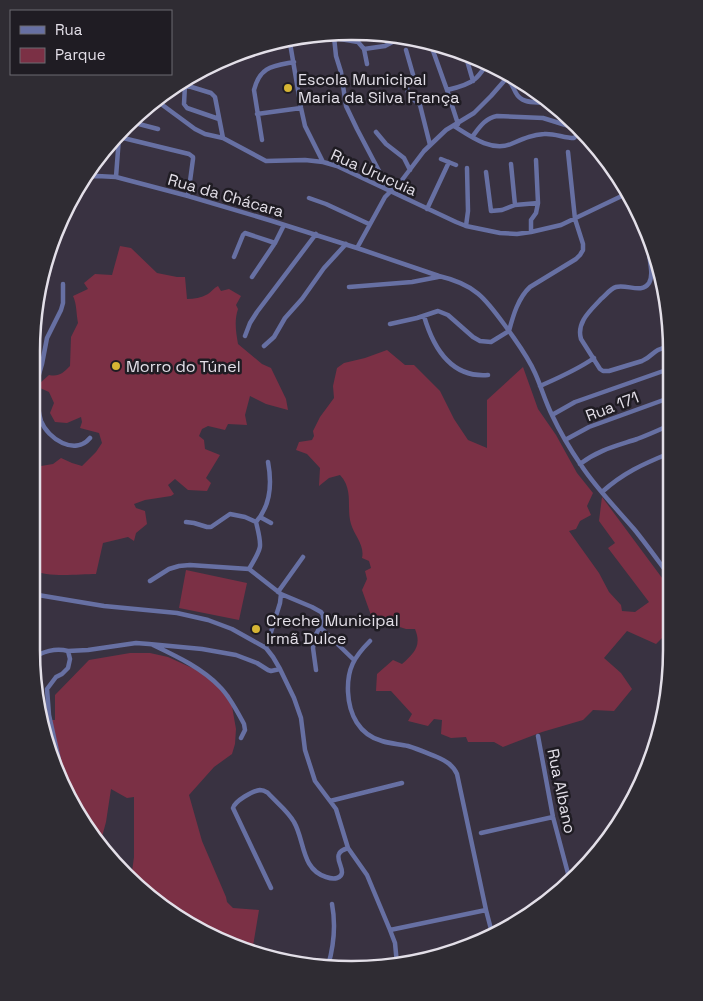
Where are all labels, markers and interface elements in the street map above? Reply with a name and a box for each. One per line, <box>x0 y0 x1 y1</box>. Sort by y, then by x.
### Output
legend <box>10 10 172 75</box>
text: Rua <box>55 20 83 39</box>
text: Parque <box>55 45 106 64</box>
place label: Escola Municipal Maria da Silva França <box>298 69 459 108</box>
marker: Escola Municipal Maria da Silva França <box>282 82 294 94</box>
street label: Rua Urucuia <box>327 144 420 201</box>
street label: Rua da Chácara <box>165 169 286 222</box>
place label: Morro do Túnel <box>126 356 241 377</box>
marker: Morro do Túnel <box>110 360 122 372</box>
street label: Rua 171 <box>583 387 642 426</box>
place label: Creche Municipal Irmã Dulce <box>266 610 399 649</box>
marker: Creche Municipal Irmã Dulce <box>250 623 262 635</box>
street label: Rua Albano <box>542 747 581 835</box>

